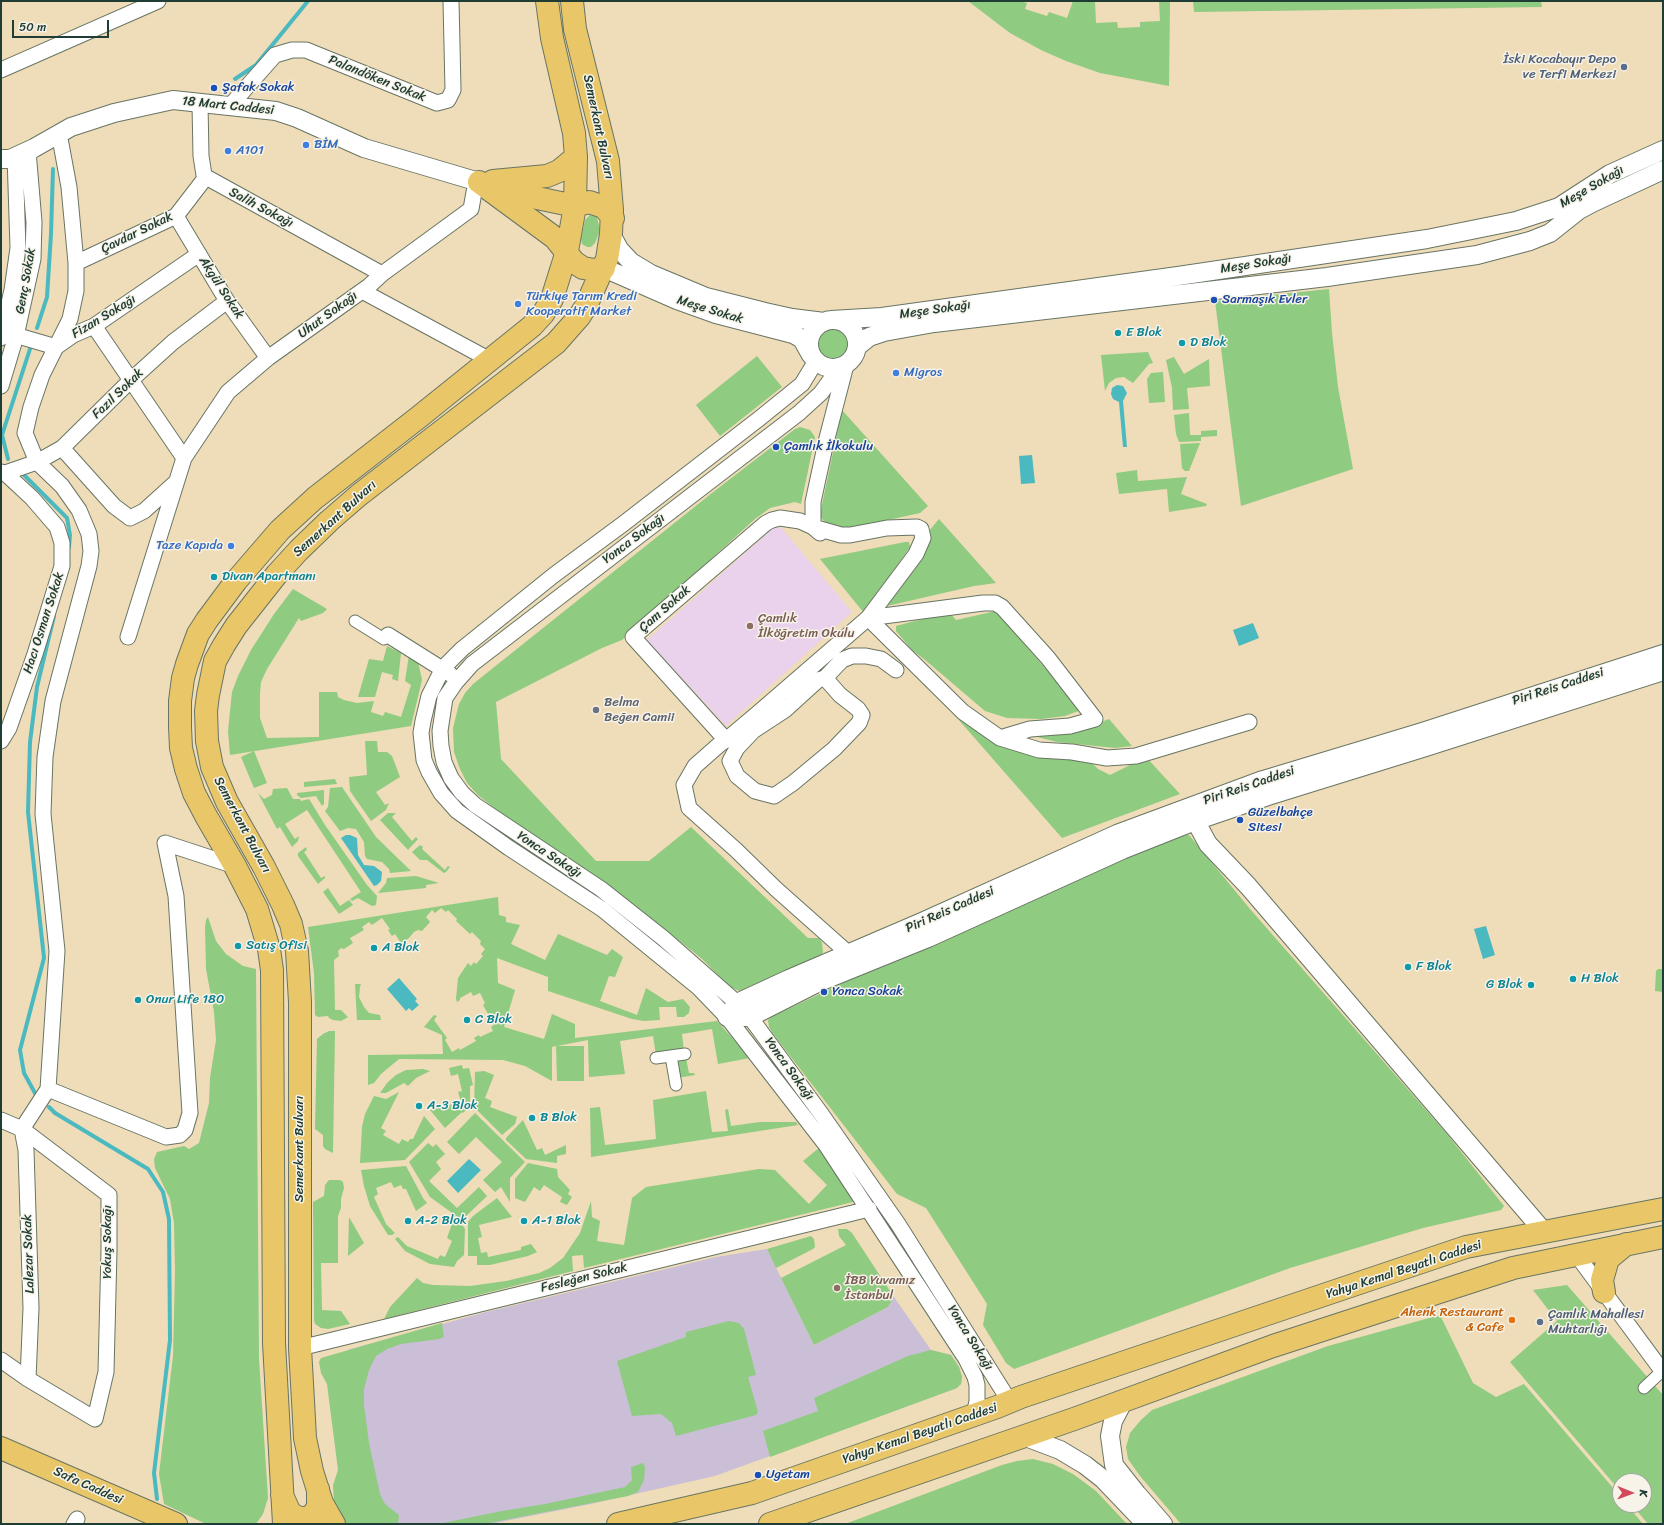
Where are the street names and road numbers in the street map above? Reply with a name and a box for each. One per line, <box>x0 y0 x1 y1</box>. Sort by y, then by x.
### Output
street label: Palandöken Sokak <box>326 52 428 106</box>
street label: Semerkant Bulvarı <box>579 73 617 181</box>
street label: 18 Mart Caddesi <box>181 93 275 119</box>
street label: Meşe Sokağı <box>1557 162 1627 212</box>
street label: Salih Sokağı <box>226 185 296 231</box>
street label: Çavdar Sokak <box>99 209 175 257</box>
street label: Genç Sokak <box>13 247 39 315</box>
street label: Meşe Sokağı <box>1219 251 1293 277</box>
street label: Akgül Sokak <box>195 254 247 322</box>
street label: Uhut Sokağı <box>295 288 361 342</box>
street label: Fizan Sokağı <box>69 292 139 342</box>
street label: Meşe Sokak <box>675 293 745 327</box>
street label: Meşe Sokağı <box>898 297 972 323</box>
street label: Fazıl Sokak <box>89 366 147 422</box>
street label: Semerkant Bulvarı <box>290 478 380 560</box>
street label: Yonca Sokağı <box>600 510 668 568</box>
street label: Hacı Osman Sokak <box>20 570 68 676</box>
street label: Çam Sokak <box>636 582 694 636</box>
street label: Piri Reis Caddesi <box>1510 665 1606 709</box>
street label: Piri Reis Caddesi <box>1201 763 1297 809</box>
street label: Semerkant Bulvarı <box>210 774 274 876</box>
street label: Yonca Sokağı <box>514 828 584 882</box>
street label: Piri Reis Caddesi <box>903 884 997 936</box>
street label: Yonca Sokağı <box>761 1034 817 1104</box>
street label: Semerkant Bulvarı <box>292 1096 308 1202</box>
street label: Yokuş Sokağı <box>100 1205 116 1279</box>
street label: Lalezar Sokak <box>20 1214 38 1294</box>
street label: Yahya Kemal Beyatlı Caddesi <box>1324 1237 1484 1303</box>
street label: Fesleğen Sokak <box>539 1260 629 1296</box>
street label: Yonca Sokağı <box>944 1302 996 1374</box>
street label: Yahya Kemal Beyatlı Caddesi <box>841 1400 999 1468</box>
street label: Safa Caddesi <box>51 1464 125 1508</box>

